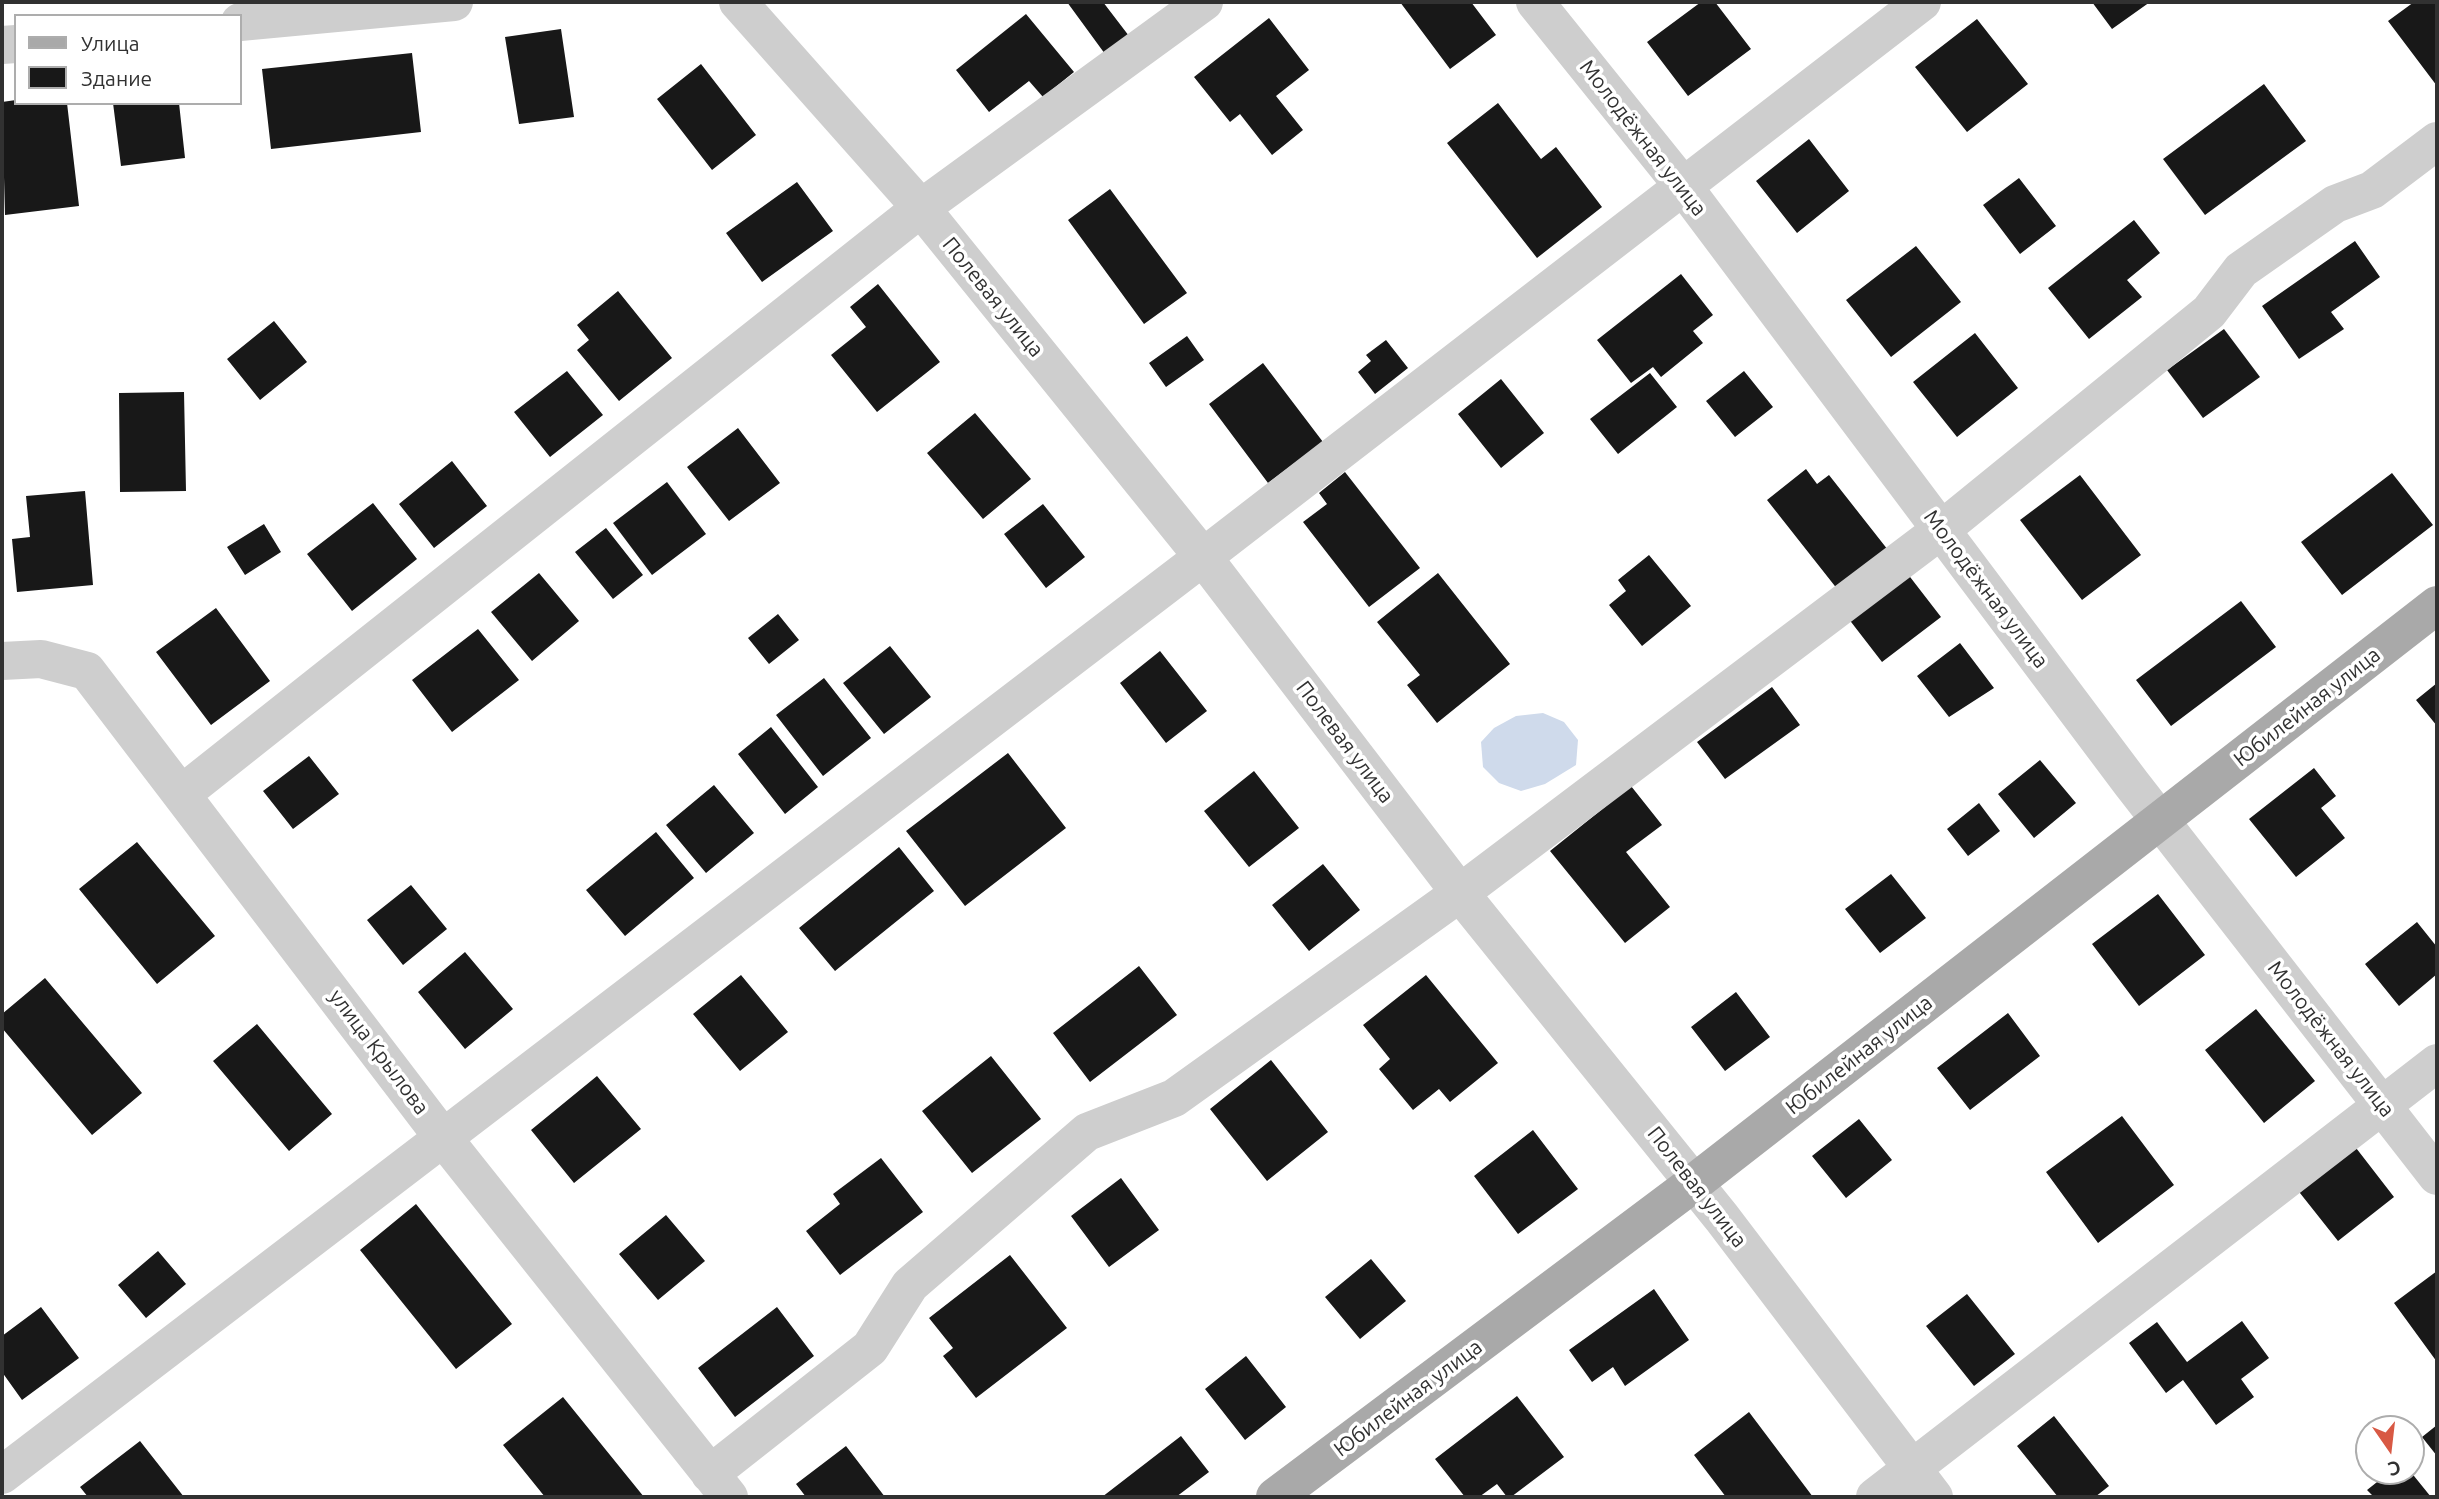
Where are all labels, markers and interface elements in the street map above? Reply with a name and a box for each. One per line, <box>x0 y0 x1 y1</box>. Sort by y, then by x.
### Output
legend <box>14 14 242 105</box>
text: Улица <box>81 31 139 55</box>
street label: Молодёжная улица <box>1574 55 1712 221</box>
text: Здание <box>81 66 152 90</box>
street label: Полевая улица <box>937 232 1049 362</box>
street label: Молодёжная улица <box>1918 505 2054 673</box>
street label: Юбилейная улица <box>2229 642 2385 772</box>
street label: Полевая улица <box>1291 676 1399 808</box>
street label: Молодёжная улица <box>2262 956 2400 1122</box>
street label: улица Крылова <box>324 985 434 1119</box>
street label: Юбилейная улица <box>1781 990 1937 1120</box>
street label: Полевая улица <box>1642 1121 1752 1253</box>
street label: Юбилейная улица <box>1329 1334 1487 1462</box>
north arrow <box>2355 1415 2425 1485</box>
text: С <box>2386 1456 2403 1481</box>

